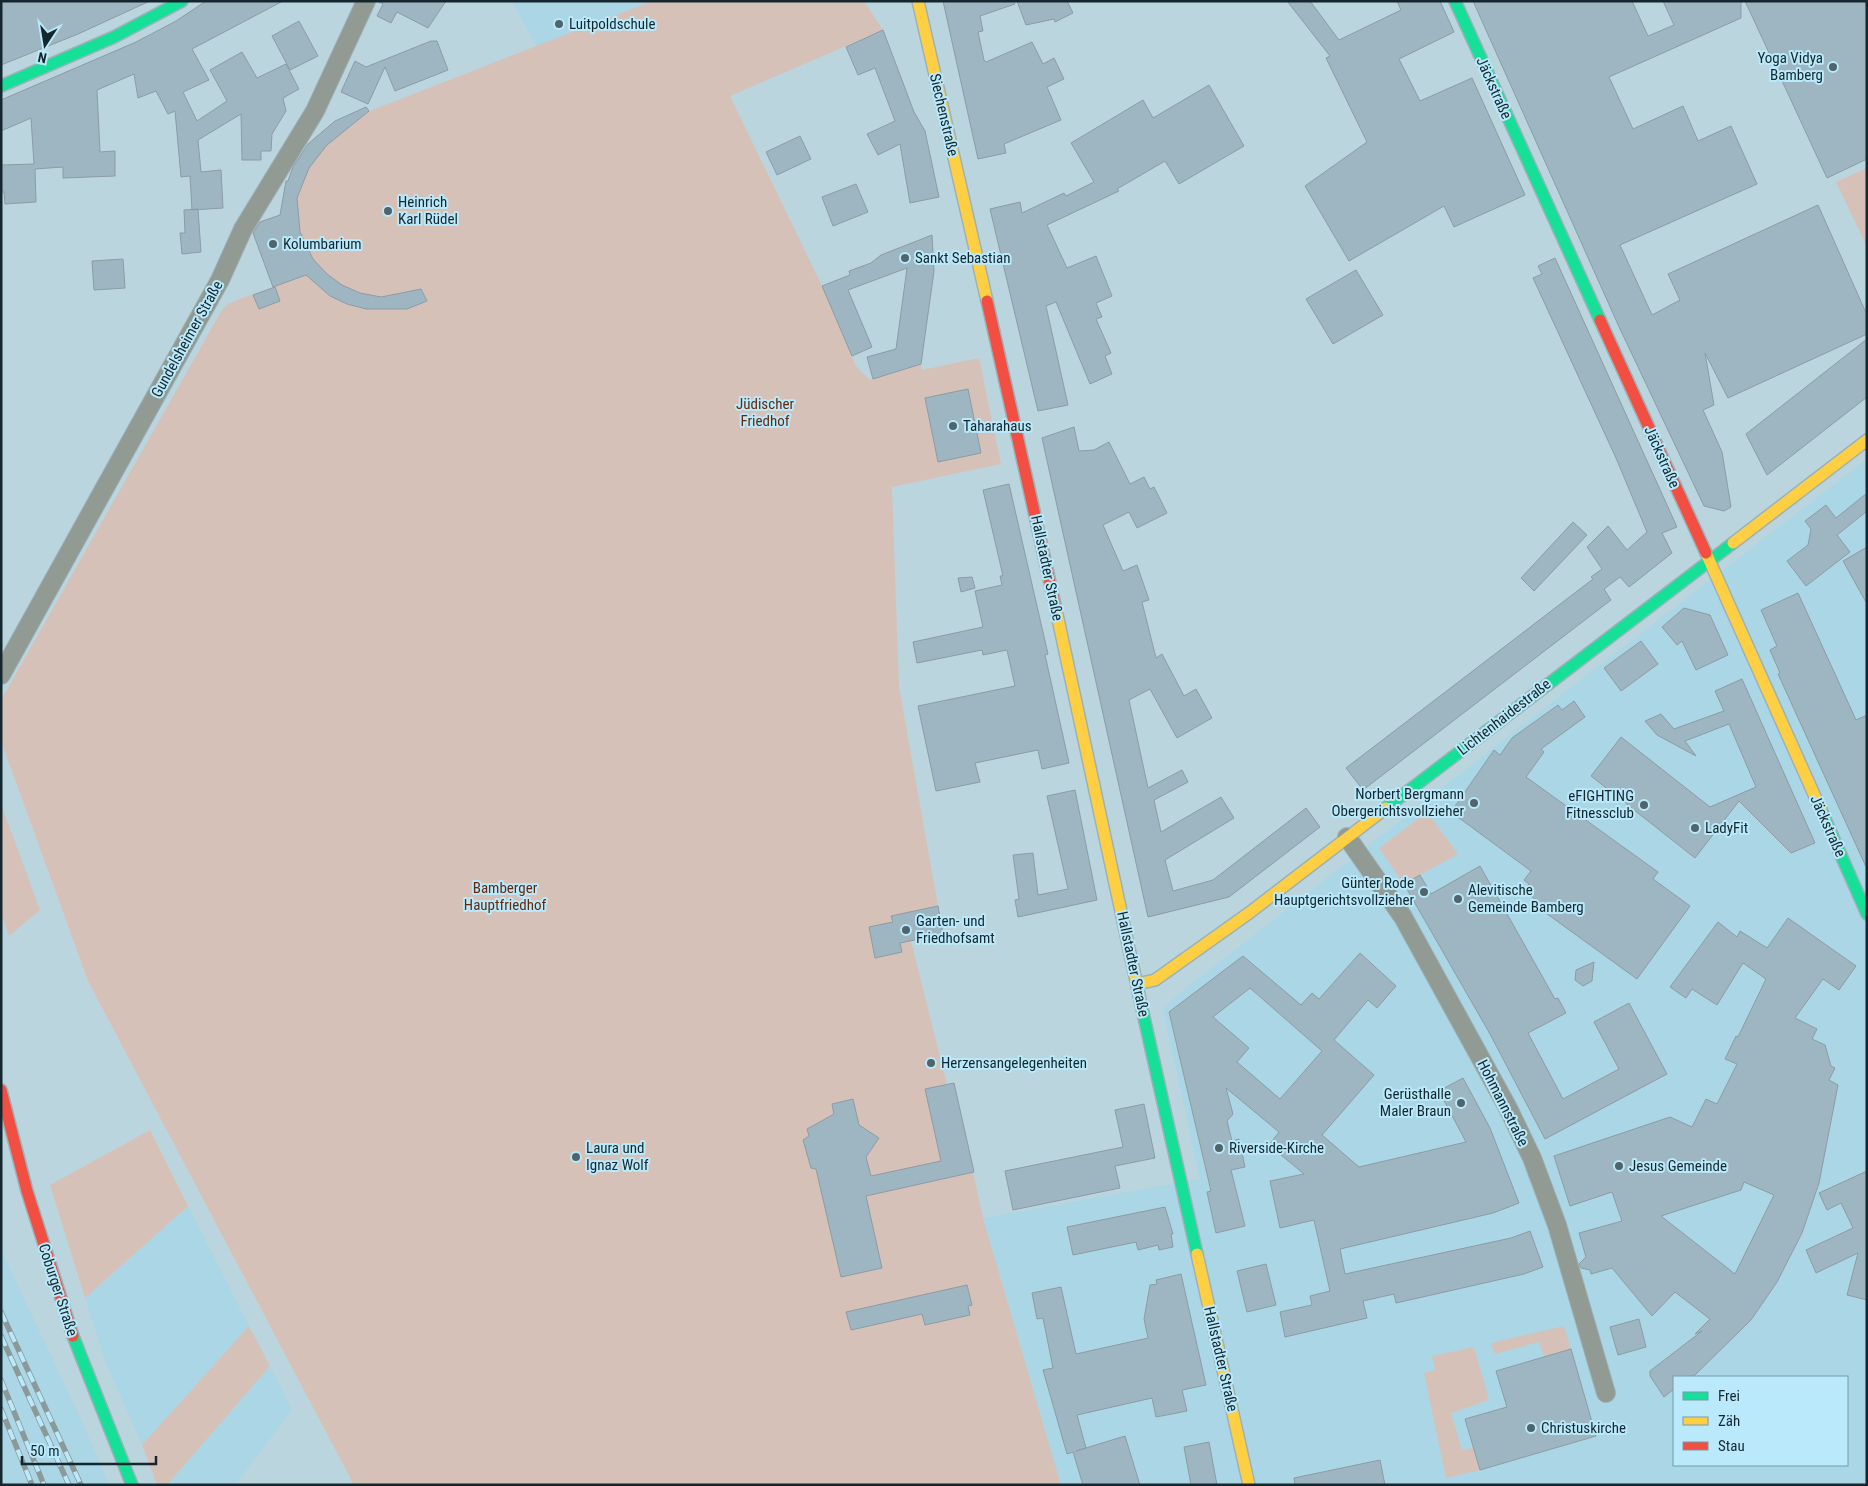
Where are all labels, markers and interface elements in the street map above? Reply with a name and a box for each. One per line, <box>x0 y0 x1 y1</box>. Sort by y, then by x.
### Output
place label: Luitpoldschule <box>569 15 656 33</box>
marker: Luitpoldschule <box>553 18 565 30</box>
north arrow <box>20 20 70 70</box>
text: N <box>36 49 48 66</box>
place label: Yoga Vidya Bamberg <box>1757 49 1823 84</box>
street label: Jäckstraße <box>1472 54 1516 122</box>
marker: Yoga Vidya Bamberg <box>1827 61 1839 73</box>
street label: Siechenstraße <box>926 72 962 158</box>
place label: Heinrich Karl Rüdel <box>398 193 458 228</box>
marker: Heinrich Karl Rüdel <box>382 205 394 217</box>
place label: Kolumbarium <box>283 235 362 253</box>
marker: Kolumbarium <box>267 238 279 250</box>
place label: Sankt Sebastian <box>915 249 1010 267</box>
marker: Sankt Sebastian <box>899 252 911 264</box>
street label: Gundelsheimer Straße <box>147 277 227 401</box>
park label: Jüdischer Friedhof <box>736 395 794 430</box>
place label: Taharahaus <box>963 417 1032 435</box>
marker: Taharahaus <box>947 420 959 432</box>
street label: Jäckstraße <box>1640 423 1684 491</box>
street label: Hallstadter Straße <box>1027 514 1067 622</box>
street label: Lichtenhaidestraße <box>1454 675 1554 759</box>
place label: Norbert Bergmann Obergerichtsvollzieher <box>1332 785 1464 820</box>
place label: eFIGHTING Fitnessclub <box>1566 787 1634 822</box>
street label: Jäckstraße <box>1806 792 1850 860</box>
marker: Norbert Bergmann Obergerichtsvollzieher <box>1468 797 1480 809</box>
marker: eFIGHTING Fitnessclub <box>1638 799 1650 811</box>
place label: LadyFit <box>1705 819 1748 837</box>
marker: LadyFit <box>1689 822 1701 834</box>
place label: Günter Rode Hauptgerichtsvollzieher <box>1274 874 1414 909</box>
park label: Bamberger Hauptfriedhof <box>464 879 546 914</box>
place label: Alevitische Gemeinde Bamberg <box>1468 881 1584 916</box>
marker: Günter Rode Hauptgerichtsvollzieher <box>1418 886 1430 898</box>
marker: Alevitische Gemeinde Bamberg <box>1452 893 1464 905</box>
street label: Hallstadter Straße <box>1113 910 1153 1018</box>
place label: Garten- und Friedhofsamt <box>916 912 995 947</box>
marker: Garten- und Friedhofsamt <box>900 924 912 936</box>
place label: Herzensangelegenheiten <box>941 1054 1087 1072</box>
marker: Herzensangelegenheiten <box>925 1057 937 1069</box>
street label: Hohmannstraße <box>1473 1057 1533 1149</box>
place label: Gerüsthalle Maler Braun <box>1380 1085 1451 1120</box>
marker: Gerüsthalle Maler Braun <box>1455 1097 1467 1109</box>
place label: Laura und Ignaz Wolf <box>586 1139 649 1174</box>
place label: Riverside-Kirche <box>1229 1139 1324 1157</box>
marker: Riverside-Kirche <box>1213 1142 1225 1154</box>
marker: Laura und Ignaz Wolf <box>570 1151 582 1163</box>
place label: Jesus Gemeinde <box>1629 1157 1727 1175</box>
marker: Jesus Gemeinde <box>1613 1160 1625 1172</box>
street label: Coburger Straße <box>35 1242 81 1338</box>
street label: Hallstadter Straße <box>1200 1305 1242 1413</box>
legend <box>1673 1376 1848 1466</box>
text: Frei <box>1718 1387 1740 1405</box>
text: Zäh <box>1718 1412 1740 1430</box>
place label: Christuskirche <box>1541 1419 1626 1437</box>
marker: Christuskirche <box>1525 1422 1537 1434</box>
scale bar <box>22 1434 156 1466</box>
text: Stau <box>1718 1437 1745 1455</box>
text: 50 m <box>30 1442 60 1460</box>

